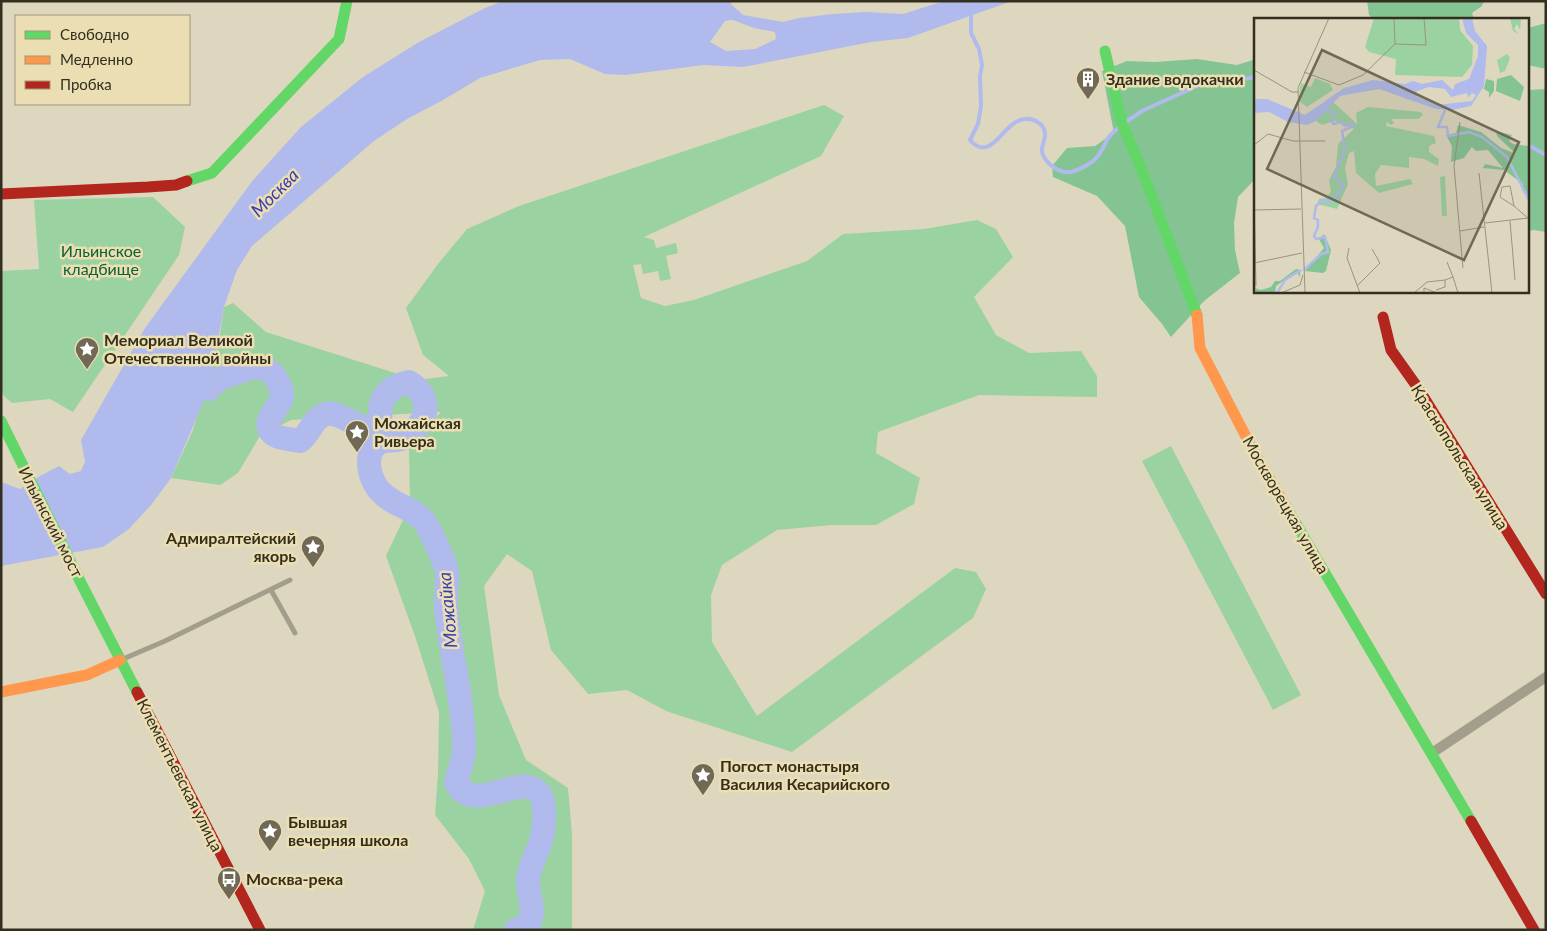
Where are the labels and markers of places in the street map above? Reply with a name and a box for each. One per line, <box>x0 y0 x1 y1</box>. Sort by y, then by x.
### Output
building icon: Здание водокачки <box>1075 66 1101 100</box>
place label: Здание водокачки <box>1106 69 1244 88</box>
place label: Мемориал Великой Отечественной войны <box>104 330 271 367</box>
place icon: Мемориал Великой Отечественной войны <box>74 336 100 370</box>
place label: Можайская Ривьера <box>374 413 461 450</box>
place icon: Можайская Ривьера <box>344 419 370 453</box>
place label: Адмиралтейский якорь <box>165 528 296 565</box>
place icon: Адмиралтейский якорь <box>300 534 326 568</box>
place label: Погост монастыря Василия Кесарийского <box>720 756 890 793</box>
place icon: Погост монастыря Василия Кесарийского <box>690 762 716 796</box>
place label: Бывшая вечерняя школа <box>288 812 408 849</box>
place icon: Бывшая вечерняя школа <box>257 818 283 852</box>
bus stop icon: Москва-река <box>216 866 242 900</box>
place label: Москва-река <box>246 869 343 888</box>

